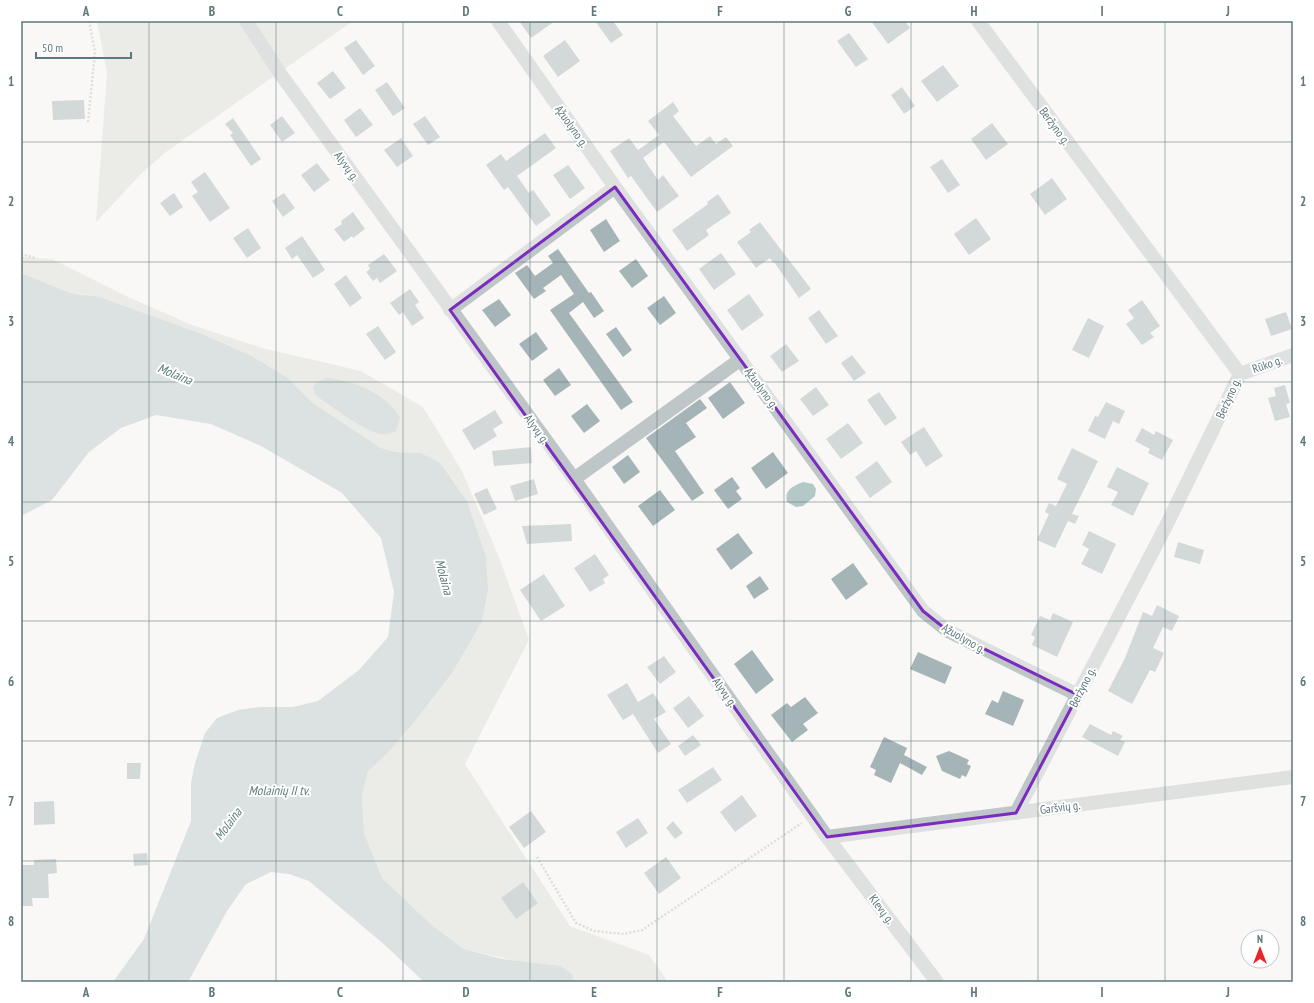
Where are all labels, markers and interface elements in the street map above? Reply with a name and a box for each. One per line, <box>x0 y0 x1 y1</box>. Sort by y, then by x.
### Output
text: A <box>82 3 90 20</box>
text: B <box>209 3 215 20</box>
text: C <box>337 3 343 20</box>
text: D <box>463 3 470 20</box>
text: E <box>591 3 597 20</box>
text: F <box>717 3 723 20</box>
text: G <box>845 3 852 20</box>
text: H <box>971 3 978 20</box>
text: I <box>1100 3 1104 20</box>
text: J <box>1225 3 1230 20</box>
scale bar <box>36 34 131 60</box>
text: 50 m <box>42 40 63 55</box>
text: 1 <box>8 73 14 90</box>
text: 1 <box>1300 73 1306 90</box>
street label: Ąžuolyno g. <box>552 102 592 150</box>
street label: Beržyno g. <box>1036 104 1074 148</box>
street label: Alyvų g. <box>331 148 363 184</box>
text: 2 <box>8 193 14 210</box>
text: 2 <box>1300 193 1306 210</box>
text: 3 <box>8 313 14 330</box>
text: 3 <box>1300 313 1306 330</box>
street label: Rūko g. <box>1250 352 1284 376</box>
water label: Molaina <box>155 359 196 389</box>
street label: Ąžuolyno g. <box>742 364 782 412</box>
street label: Beržyno g. <box>1212 375 1244 421</box>
street label: Alyvų g. <box>521 411 553 447</box>
text: 4 <box>8 433 15 450</box>
text: 4 <box>1300 433 1307 450</box>
text: 5 <box>8 553 14 570</box>
text: 5 <box>1300 553 1306 570</box>
water label: Molaina <box>431 557 457 597</box>
street label: Ąžuolyno g. <box>940 620 988 656</box>
street label: Beržyno g. <box>1066 664 1098 710</box>
text: 6 <box>8 673 14 690</box>
text: 6 <box>1300 673 1306 690</box>
street label: Alyvų g. <box>709 674 741 710</box>
water label: Molainių II tv. <box>249 782 310 799</box>
text: 7 <box>8 793 14 810</box>
text: 7 <box>1300 793 1306 810</box>
street label: Garšvių g. <box>1039 797 1081 817</box>
water label: Molaina <box>210 804 246 843</box>
street label: Klevų g. <box>866 891 898 927</box>
text: 8 <box>8 913 14 930</box>
text: 8 <box>1300 913 1306 930</box>
north arrow <box>1240 929 1280 969</box>
text: N <box>1257 932 1263 946</box>
text: A <box>82 984 90 1001</box>
text: B <box>209 984 215 1001</box>
text: C <box>337 984 343 1001</box>
text: D <box>463 984 470 1001</box>
text: E <box>591 984 597 1001</box>
text: F <box>717 984 723 1001</box>
text: G <box>845 984 852 1001</box>
text: H <box>971 984 978 1001</box>
text: I <box>1100 984 1104 1001</box>
text: J <box>1225 984 1230 1001</box>

